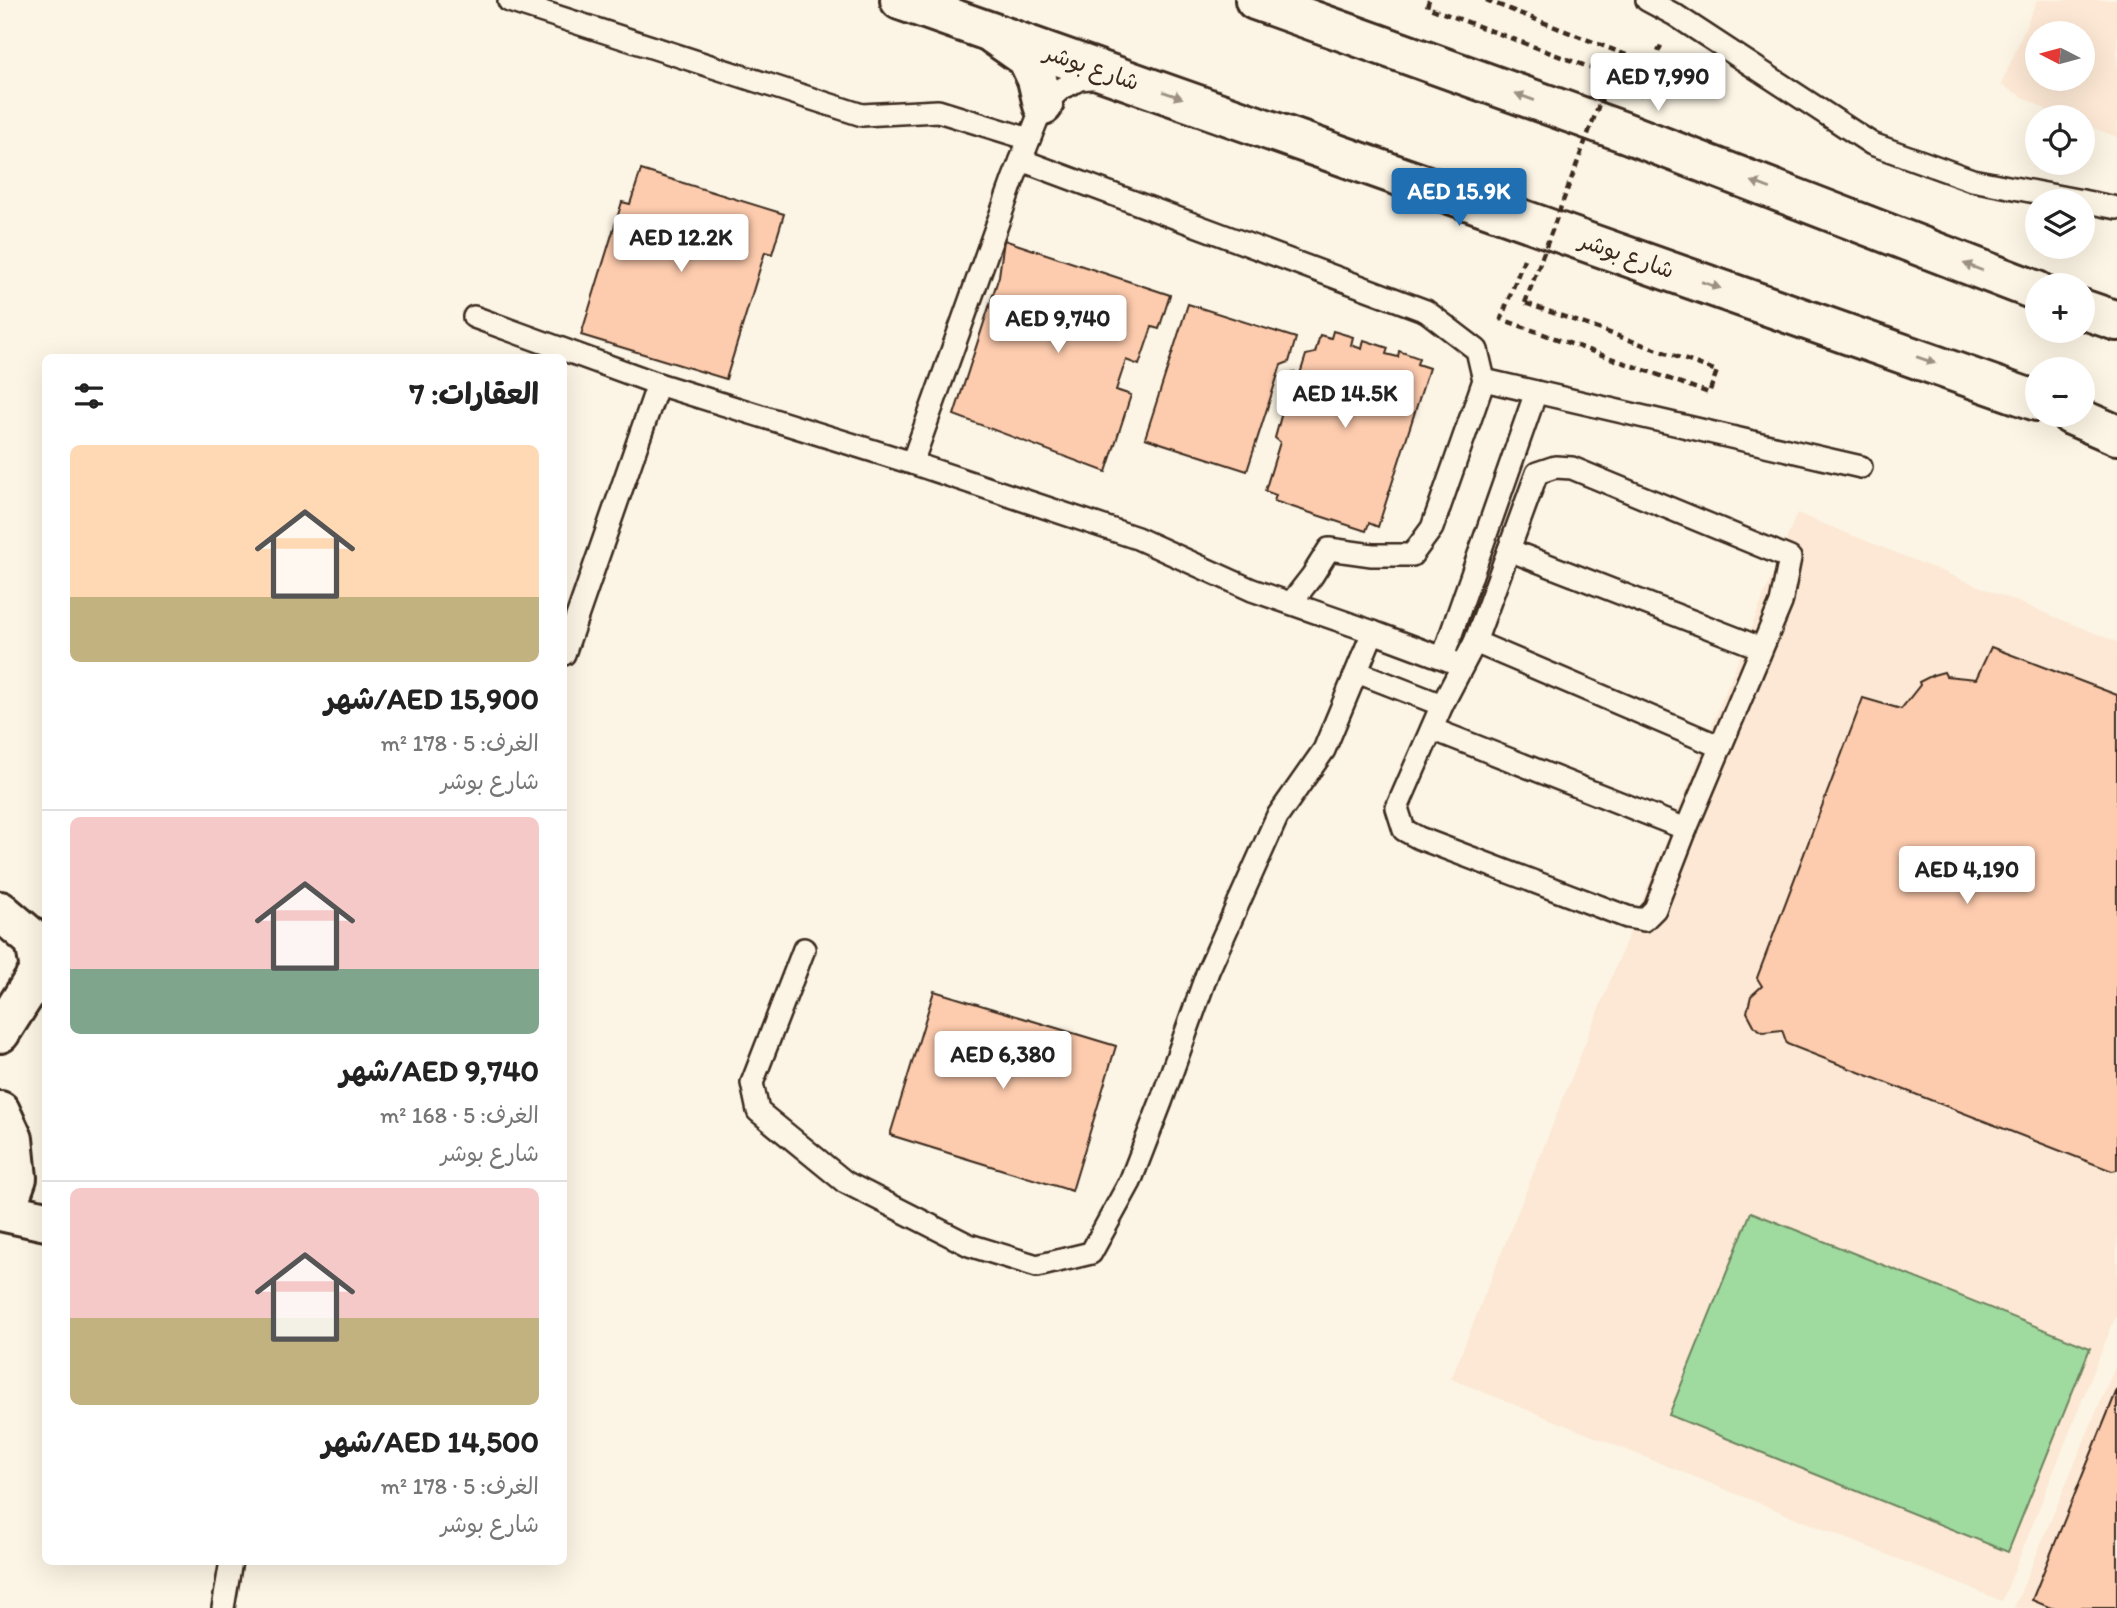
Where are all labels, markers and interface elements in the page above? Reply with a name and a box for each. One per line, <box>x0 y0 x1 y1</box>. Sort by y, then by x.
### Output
north arrow <box>2025 21 2095 91</box>
map controls <box>2025 21 2095 427</box>
street label: شارع بوشر <box>1038 37 1143 98</box>
pin: AED 7,990 <box>1578 54 1738 113</box>
text: AED 7,990 <box>1606 62 1710 90</box>
one-way arrow <box>1162 90 1183 101</box>
one-way arrow <box>1514 91 1535 102</box>
button: locate <box>2025 105 2095 175</box>
pin: AED 15.9K <box>1379 168 1539 228</box>
text: AED 15.9K <box>1408 177 1510 205</box>
one-way arrow <box>1750 179 1771 190</box>
button: layers <box>2025 189 2095 259</box>
pin: AED 12.2K <box>601 215 761 274</box>
text: AED 12.2K <box>630 223 732 251</box>
street label: شارع بوشر <box>1573 225 1678 286</box>
one-way arrow <box>1963 261 1984 272</box>
button: + <box>2025 273 2095 343</box>
one-way arrow <box>1701 280 1722 291</box>
pin: AED 9,740 <box>978 296 1138 355</box>
text: AED 9,740 <box>1006 304 1110 332</box>
one-way arrow <box>1915 355 1936 366</box>
button: − <box>2025 357 2095 427</box>
pin: AED 14.5K <box>1265 370 1425 430</box>
text: العقارات: 7 <box>410 375 539 412</box>
icon: filters <box>70 377 108 415</box>
text: AED 14.5K <box>1293 379 1397 407</box>
icon: home <box>242 491 368 617</box>
text: AED 15,900/شهر <box>324 680 539 717</box>
text: الغرف: 5 · 178 m² <box>381 729 539 757</box>
text: شارع بوشر <box>441 767 539 795</box>
pin: AED 4,190 <box>1887 846 2047 906</box>
text: AED 4,190 <box>1915 855 2019 883</box>
icon: home <box>242 863 368 989</box>
pin: AED 6,380 <box>923 1032 1083 1091</box>
text: AED 6,380 <box>951 1040 1055 1068</box>
text: AED 9,740/شهر <box>340 1052 539 1089</box>
text: الغرف: 5 · 168 m² <box>380 1101 539 1129</box>
text: شارع بوشر <box>441 1139 539 1167</box>
icon: home <box>242 1234 368 1360</box>
text: AED 14,500/شهر <box>322 1423 539 1460</box>
text: الغرف: 5 · 178 m² <box>381 1472 539 1500</box>
text: شارع بوشر <box>441 1510 539 1538</box>

